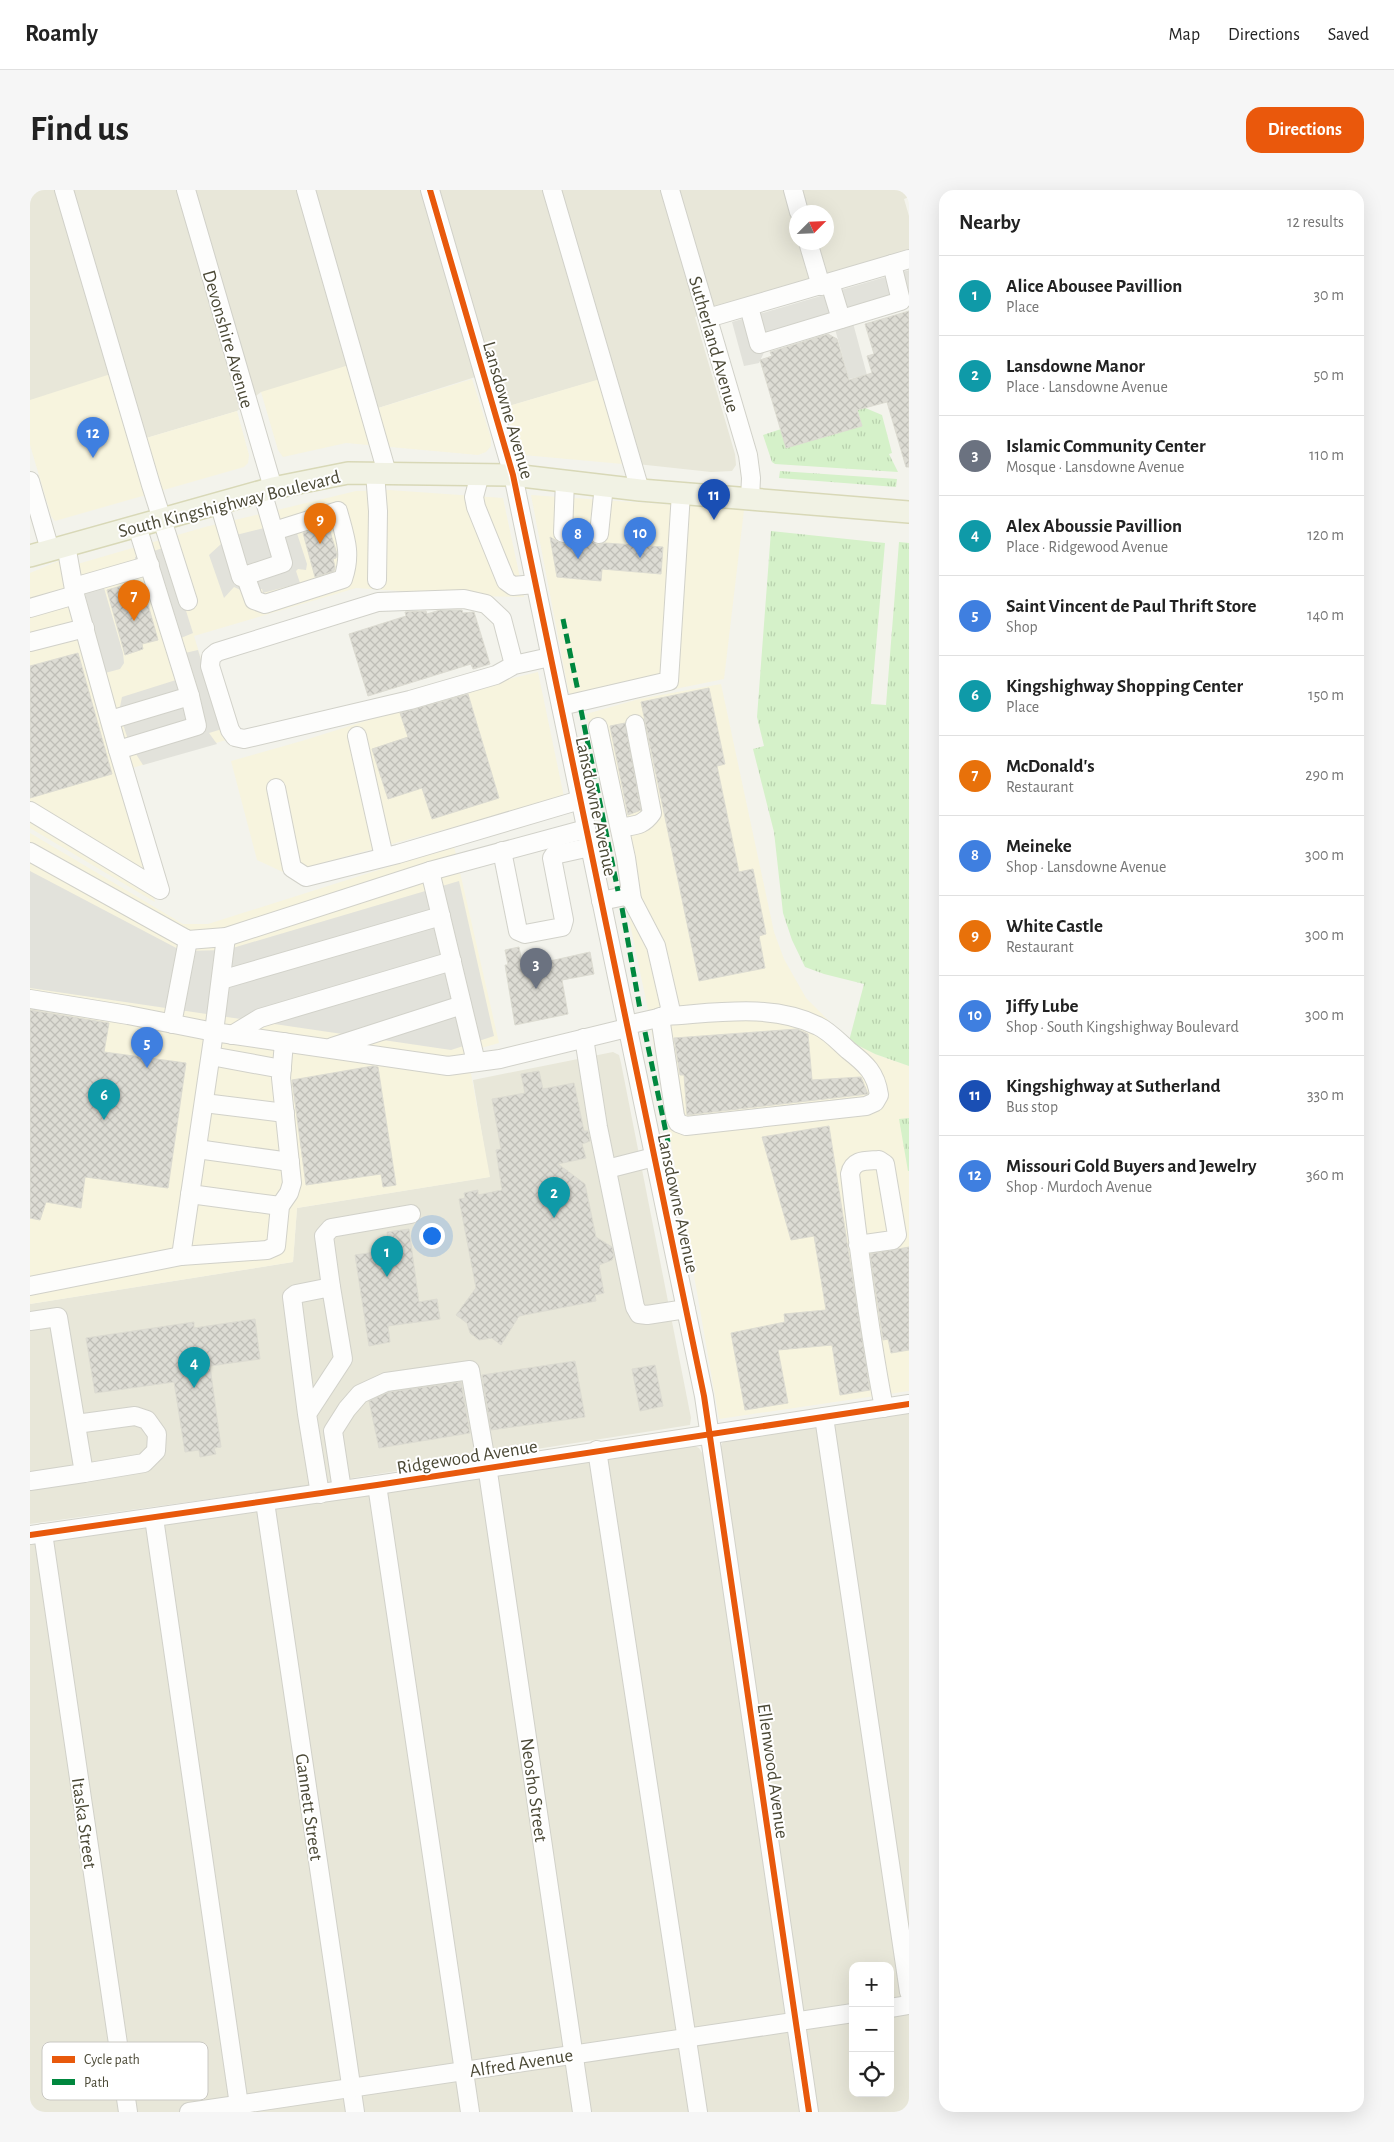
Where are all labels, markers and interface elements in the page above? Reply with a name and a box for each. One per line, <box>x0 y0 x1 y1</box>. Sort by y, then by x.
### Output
text: Roamly <box>25 22 98 46</box>
text: Map <box>1169 26 1200 44</box>
text: Directions <box>1228 26 1300 44</box>
text: Saved <box>1328 26 1369 44</box>
button: Directions <box>1246 107 1364 153</box>
text: Find us <box>30 112 129 147</box>
north arrow <box>789 205 834 250</box>
text: Nearby <box>959 212 1020 233</box>
text: 12 results <box>1287 214 1344 230</box>
street label: Devonshire Avenue <box>199 268 256 411</box>
street label: Sutherland Avenue <box>685 274 742 415</box>
text: Alice Abousee Pavillion <box>1006 277 1182 296</box>
text: 1 <box>972 287 978 303</box>
text: 30 m <box>1314 287 1344 303</box>
text: Place <box>1006 299 1039 315</box>
street label: Lansdowne Avenue <box>479 339 536 481</box>
text: Lansdowne Manor <box>1006 357 1145 376</box>
text: 2 <box>971 367 979 383</box>
text: 50 m <box>1313 367 1344 383</box>
text: Place · Lansdowne Avenue <box>1006 379 1168 395</box>
pin: 12 <box>77 417 109 458</box>
text: Islamic Community Center <box>1006 437 1206 456</box>
text: 3 <box>972 447 978 463</box>
text: 110 m <box>1309 447 1344 463</box>
text: Mosque · Lansdowne Avenue <box>1006 459 1184 475</box>
street label: South Kingshighway Boulevard <box>116 468 342 541</box>
pin: 11 <box>698 479 730 520</box>
pin: 9 <box>304 503 336 544</box>
pin: 10 <box>624 517 656 558</box>
text: Alex Aboussie Pavillion <box>1006 517 1182 536</box>
pin: 8 <box>562 518 594 559</box>
text: 4 <box>971 527 979 543</box>
text: 120 m <box>1307 527 1344 543</box>
text: Place · Ridgewood Avenue <box>1006 539 1168 555</box>
pin: 7 <box>118 580 150 621</box>
text: Saint Vincent de Paul Thrift Store <box>1006 597 1257 616</box>
text: 5 <box>972 607 978 623</box>
text: 140 m <box>1307 607 1344 623</box>
text: Shop <box>1006 619 1038 635</box>
text: Kingshighway Shopping Center <box>1006 677 1243 696</box>
text: 6 <box>971 687 979 703</box>
text: 150 m <box>1308 687 1344 703</box>
text: Place <box>1006 699 1039 715</box>
street label: Lansdowne Avenue <box>571 735 620 878</box>
text: McDonald's <box>1006 757 1095 776</box>
text: 7 <box>972 767 978 783</box>
text: 290 m <box>1305 767 1344 783</box>
text: Restaurant <box>1006 779 1074 795</box>
text: Meineke <box>1006 837 1072 856</box>
text: 8 <box>971 847 979 863</box>
text: 300 m <box>1305 847 1344 863</box>
text: Shop · Lansdowne Avenue <box>1006 859 1166 875</box>
text: White Castle <box>1006 917 1103 936</box>
text: 9 <box>971 927 979 943</box>
text: 300 m <box>1305 927 1344 943</box>
text: Restaurant <box>1006 939 1074 955</box>
pin: 3 <box>520 948 552 989</box>
text: Jiffy Lube <box>1006 997 1079 1016</box>
text: 10 <box>968 1007 982 1023</box>
text: 300 m <box>1305 1007 1344 1023</box>
text: Shop · South Kingshighway Boulevard <box>1006 1019 1239 1035</box>
pin: 5 <box>131 1027 163 1068</box>
text: Kingshighway at Sutherland <box>1006 1077 1221 1096</box>
pin: 6 <box>88 1079 120 1120</box>
text: 11 <box>969 1087 981 1103</box>
text: 330 m <box>1307 1087 1344 1103</box>
text: Bus stop <box>1006 1099 1058 1115</box>
street label: Lansdowne Avenue <box>653 1132 702 1275</box>
text: Missouri Gold Buyers and Jewelry <box>1006 1157 1256 1176</box>
text: 12 <box>968 1167 982 1183</box>
text: 360 m <box>1306 1167 1344 1183</box>
pin: 2 <box>538 1177 570 1218</box>
text: Shop · Murdoch Avenue <box>1006 1179 1152 1195</box>
your location <box>419 1223 445 1249</box>
pin: 1 <box>371 1236 403 1277</box>
pin: 4 <box>178 1347 210 1388</box>
street label: Ridgewood Avenue <box>395 1437 539 1478</box>
street label: Ellenwood Avenue <box>754 1702 791 1840</box>
street label: Neosho Street <box>517 1737 550 1843</box>
street label: Gannett Street <box>292 1752 325 1862</box>
street label: Itaska Street <box>68 1776 99 1870</box>
map controls <box>849 1962 894 2097</box>
button: + <box>849 1962 894 2007</box>
button: − <box>849 2007 894 2052</box>
legend <box>42 2042 208 2100</box>
street label: Alfred Avenue <box>468 2046 574 2081</box>
button: locate <box>849 2052 894 2097</box>
text: Cycle path <box>84 2053 140 2067</box>
text: Path <box>84 2076 109 2090</box>

